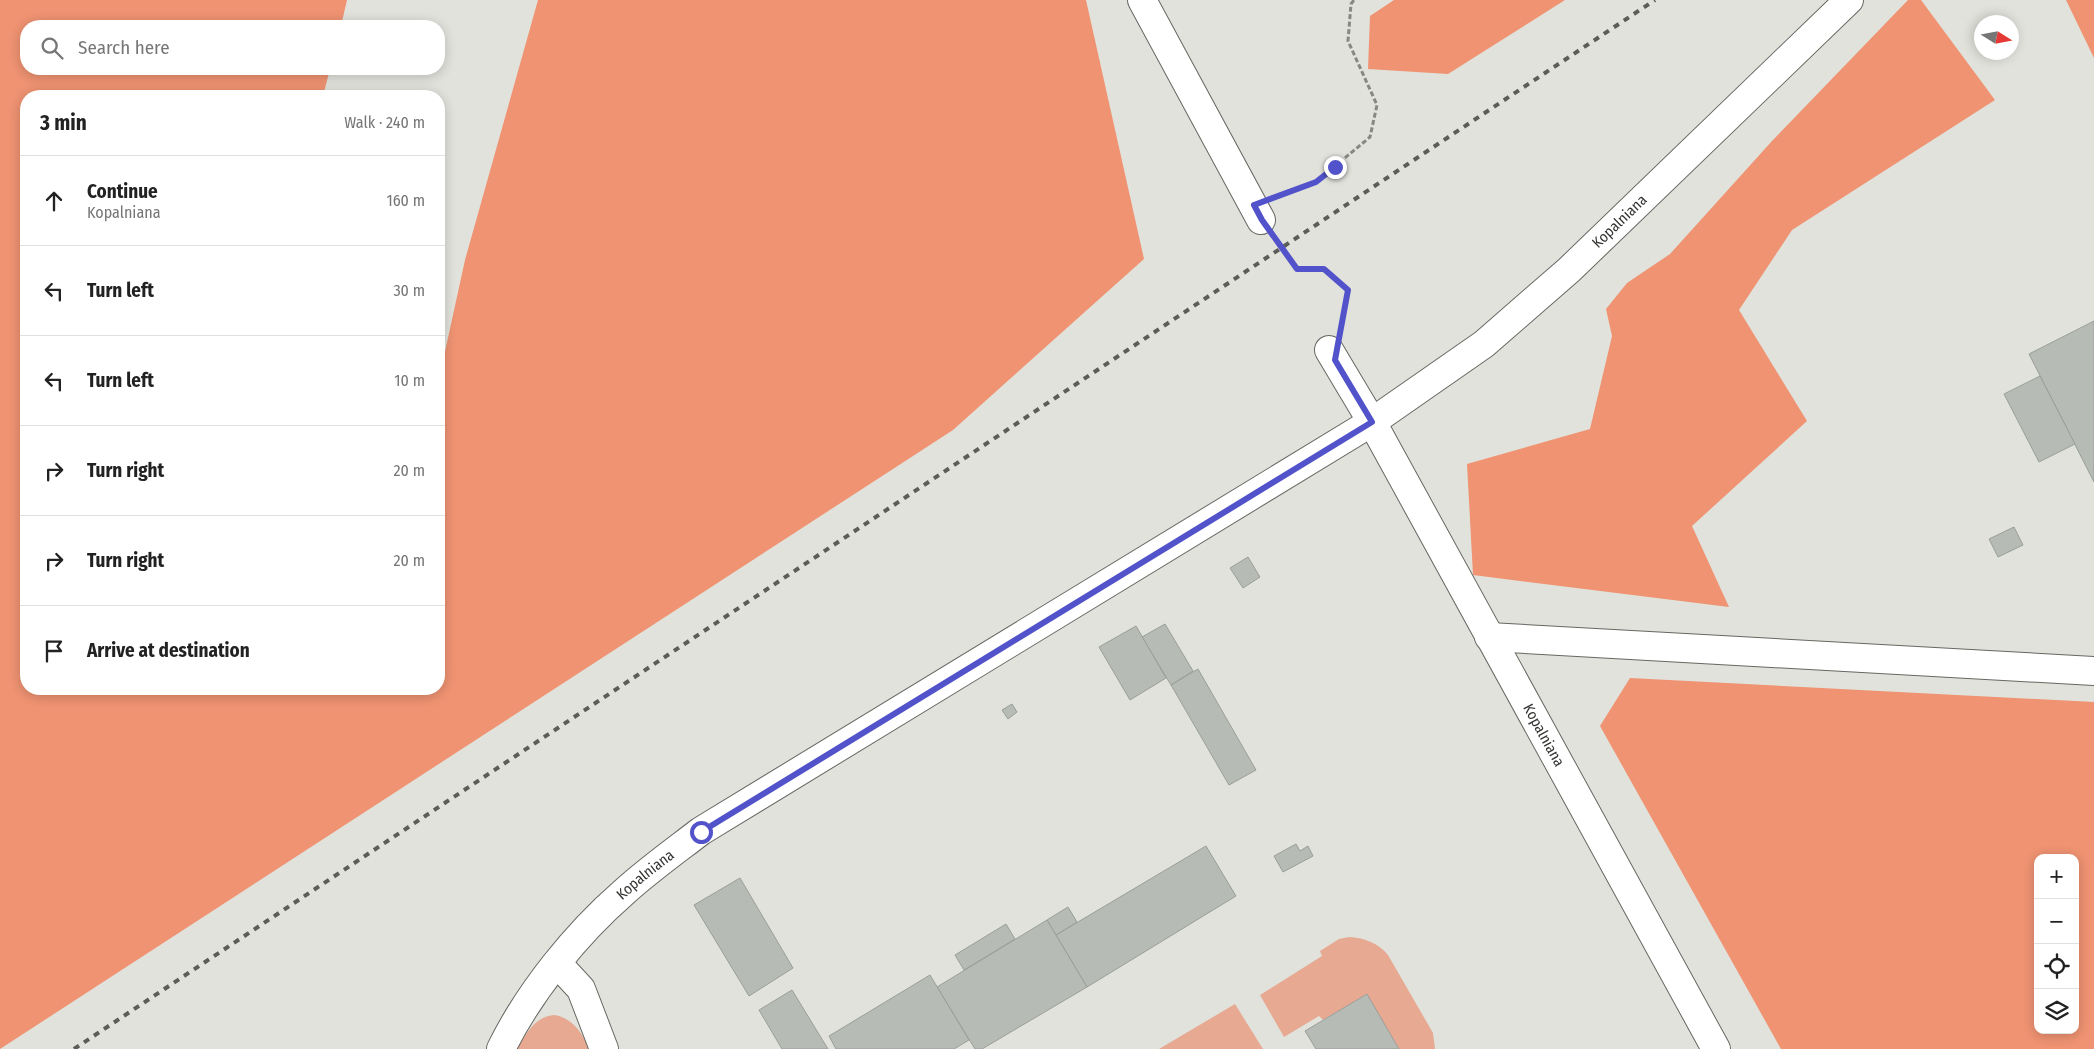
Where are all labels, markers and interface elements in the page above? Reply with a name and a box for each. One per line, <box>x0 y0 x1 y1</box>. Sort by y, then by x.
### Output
north arrow <box>1974 15 2019 60</box>
search box <box>20 20 445 75</box>
icon: search <box>38 34 66 62</box>
text: Search here <box>78 36 170 59</box>
text: 3 min <box>40 110 87 136</box>
text: Walk · 240 m <box>344 113 425 132</box>
route end <box>1324 156 1347 179</box>
text: Continue <box>87 180 158 203</box>
icon: ahead <box>40 187 68 215</box>
text: 160 m <box>386 191 425 210</box>
street label: Kopalniana <box>1588 191 1651 252</box>
text: Kopalniana <box>87 203 161 222</box>
icon: left <box>40 277 68 305</box>
text: Turn left <box>87 279 154 302</box>
text: 30 m <box>393 281 425 300</box>
icon: left <box>40 367 68 395</box>
text: Turn left <box>87 369 154 392</box>
text: 10 m <box>394 371 425 390</box>
icon: right <box>40 457 68 485</box>
text: Turn right <box>87 459 164 482</box>
text: 20 m <box>394 461 425 480</box>
icon: right <box>40 547 68 575</box>
text: Turn right <box>87 549 164 572</box>
text: 20 m <box>394 551 425 570</box>
icon: arrive <box>40 637 68 665</box>
text: Arrive at destination <box>87 639 250 662</box>
street label: Kopalniana <box>1519 701 1568 770</box>
route start <box>690 821 713 844</box>
street label: Kopalniana <box>613 846 678 903</box>
map controls <box>2034 854 2079 1034</box>
button: + <box>2034 854 2079 899</box>
button: − <box>2034 899 2079 944</box>
button: locate <box>2034 944 2079 989</box>
button: layers <box>2034 989 2079 1034</box>

